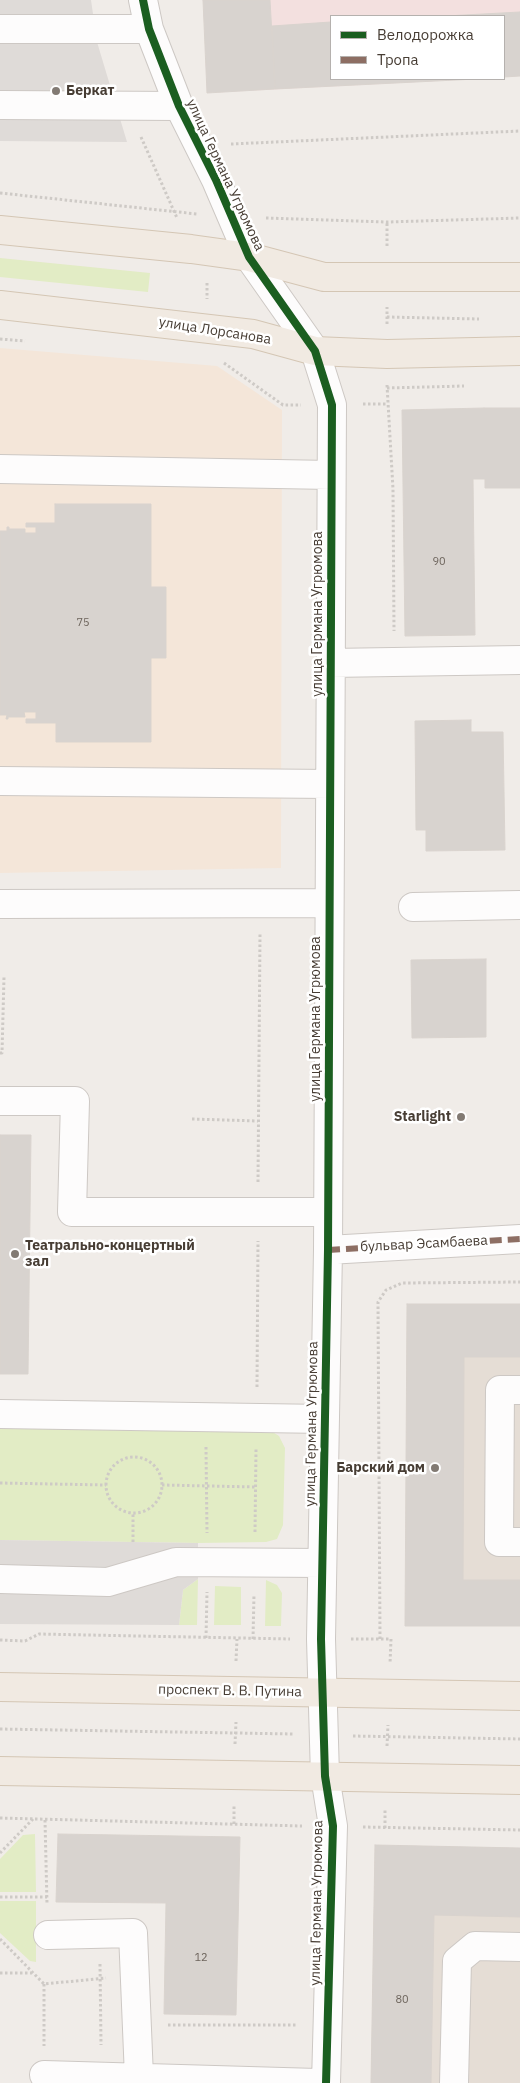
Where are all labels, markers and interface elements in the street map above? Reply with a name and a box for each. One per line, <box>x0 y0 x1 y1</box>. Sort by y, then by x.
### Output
legend <box>330 15 505 80</box>
text: Велодорожка <box>377 25 474 44</box>
text: Тропа <box>377 50 419 69</box>
place label: Беркат <box>66 83 114 99</box>
marker: Беркат <box>50 85 62 97</box>
street label: улица Германа Угрюмова <box>182 96 268 254</box>
street label: улица Лорсанова <box>158 314 272 348</box>
street label: улица Германа Угрюмова <box>310 531 326 697</box>
house number: 90 <box>432 555 446 569</box>
house number: 75 <box>76 616 90 630</box>
street label: улица Германа Угрюмова <box>308 936 324 1102</box>
place label: Starlight <box>394 1109 451 1125</box>
marker: Starlight <box>455 1111 467 1123</box>
street label: бульвар Эсамбаева <box>360 1232 488 1256</box>
place label: Театрально-концертный зал <box>25 1238 195 1270</box>
marker: Театрально-концертный зал <box>9 1248 21 1260</box>
street label: улица Германа Угрюмова <box>302 1341 322 1507</box>
place label: Барский дом <box>336 1460 425 1476</box>
marker: Барский дом <box>429 1462 441 1474</box>
street label: проспект В. В. Путина <box>158 1681 302 1701</box>
street label: улица Германа Угрюмова <box>307 1820 327 1986</box>
house number: 12 <box>194 1951 208 1965</box>
house number: 80 <box>395 1993 409 2007</box>

